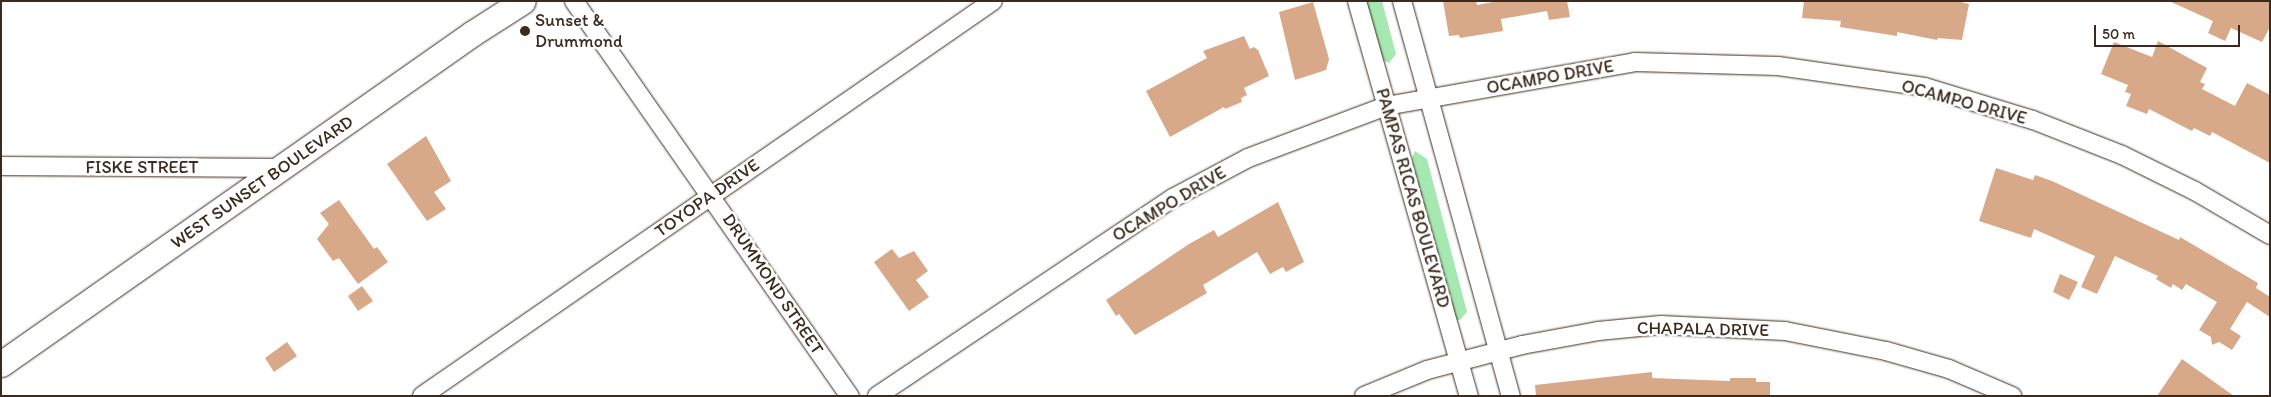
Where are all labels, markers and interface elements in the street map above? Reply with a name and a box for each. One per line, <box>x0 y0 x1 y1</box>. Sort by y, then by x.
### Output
place label: Sunset & Drummond <box>535 10 623 52</box>
scale bar <box>2096 15 2242 47</box>
marker: Sunset & Drummond <box>519 25 531 37</box>
text: 50 m <box>2102 25 2135 43</box>
street label: OCAMPO DRIVE <box>1485 55 1615 99</box>
street label: OCAMPO DRIVE <box>1899 75 2029 129</box>
street label: PAMPAS RICAS BOULEVARD <box>1371 86 1455 310</box>
street label: WEST SUNSET BOULEVARD <box>166 111 358 253</box>
street label: TOYOPA DRIVE <box>651 154 763 242</box>
street label: FISKE STREET <box>85 156 199 178</box>
street label: OCAMPO DRIVE <box>1108 162 1230 246</box>
street label: DRUMMOND STREET <box>718 209 828 359</box>
street label: CHAPALA DRIVE <box>1636 317 1770 341</box>

